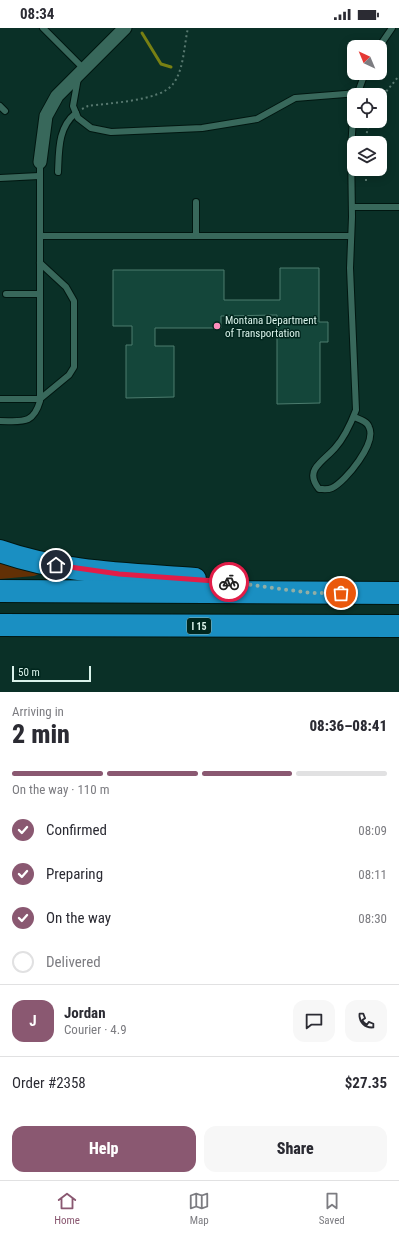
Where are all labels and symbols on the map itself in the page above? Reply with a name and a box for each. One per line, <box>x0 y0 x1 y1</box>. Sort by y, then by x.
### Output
north arrow <box>347 40 387 80</box>
place label: Montana Department of Transportation <box>225 314 317 340</box>
marker: Montana Department of Transportation <box>212 321 222 331</box>
pin <box>39 548 73 582</box>
courier <box>209 562 249 602</box>
pin <box>324 576 358 610</box>
road number: I 15 <box>187 618 211 634</box>
scale bar <box>12 664 91 683</box>

